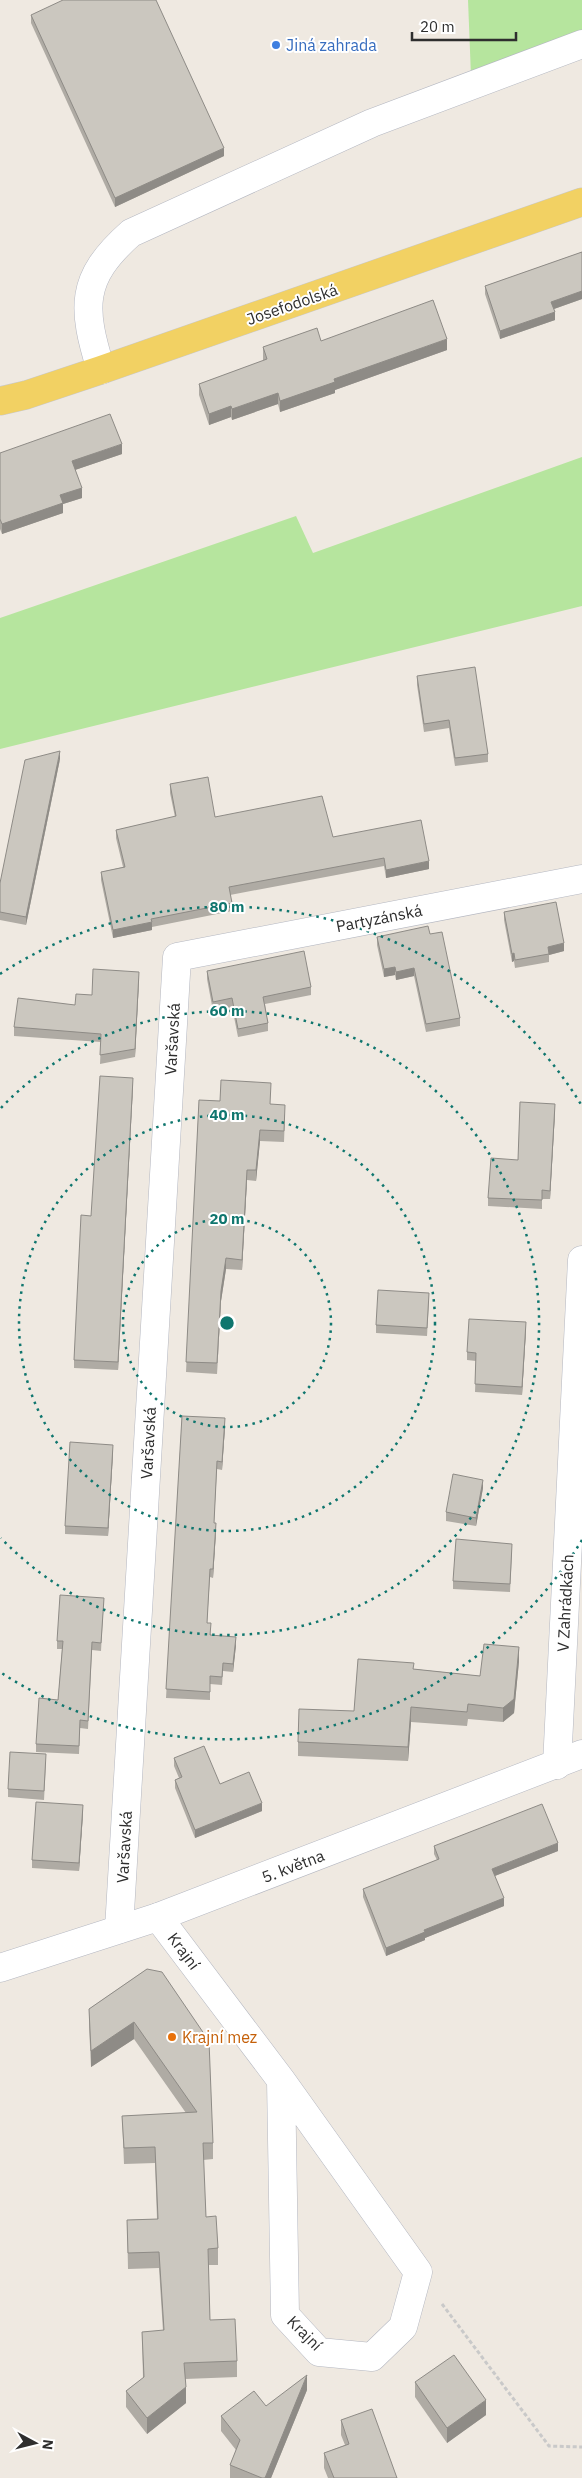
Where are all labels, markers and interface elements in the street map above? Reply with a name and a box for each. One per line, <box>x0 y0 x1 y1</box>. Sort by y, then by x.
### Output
scale bar <box>412 10 516 42</box>
text: 20 m <box>420 17 455 36</box>
place label: Jiná zahrada <box>286 35 377 55</box>
marker: Jiná zahrada <box>270 39 282 51</box>
street label: Josefodolská <box>244 279 341 329</box>
text: 80 m <box>210 897 244 916</box>
street label: Partyzánská <box>334 900 424 936</box>
text: 60 m <box>210 1001 244 1020</box>
street label: Varšavská <box>160 1002 184 1076</box>
text: 40 m <box>210 1105 244 1124</box>
text: 20 m <box>210 1209 244 1228</box>
centre of rings <box>218 1314 236 1332</box>
street label: Varšavská <box>136 1406 160 1480</box>
street label: V Zahrádkách <box>552 1553 578 1653</box>
street label: Varšavská <box>112 1810 136 1884</box>
street label: 5. května <box>259 1845 328 1887</box>
street label: Krajní <box>164 1928 204 1974</box>
place label: Krajní mez <box>182 2027 257 2047</box>
marker: Krajní mez <box>166 2031 178 2043</box>
street label: Krajní <box>283 2311 327 2355</box>
north arrow <box>10 2418 60 2468</box>
text: N <box>38 2438 57 2451</box>

